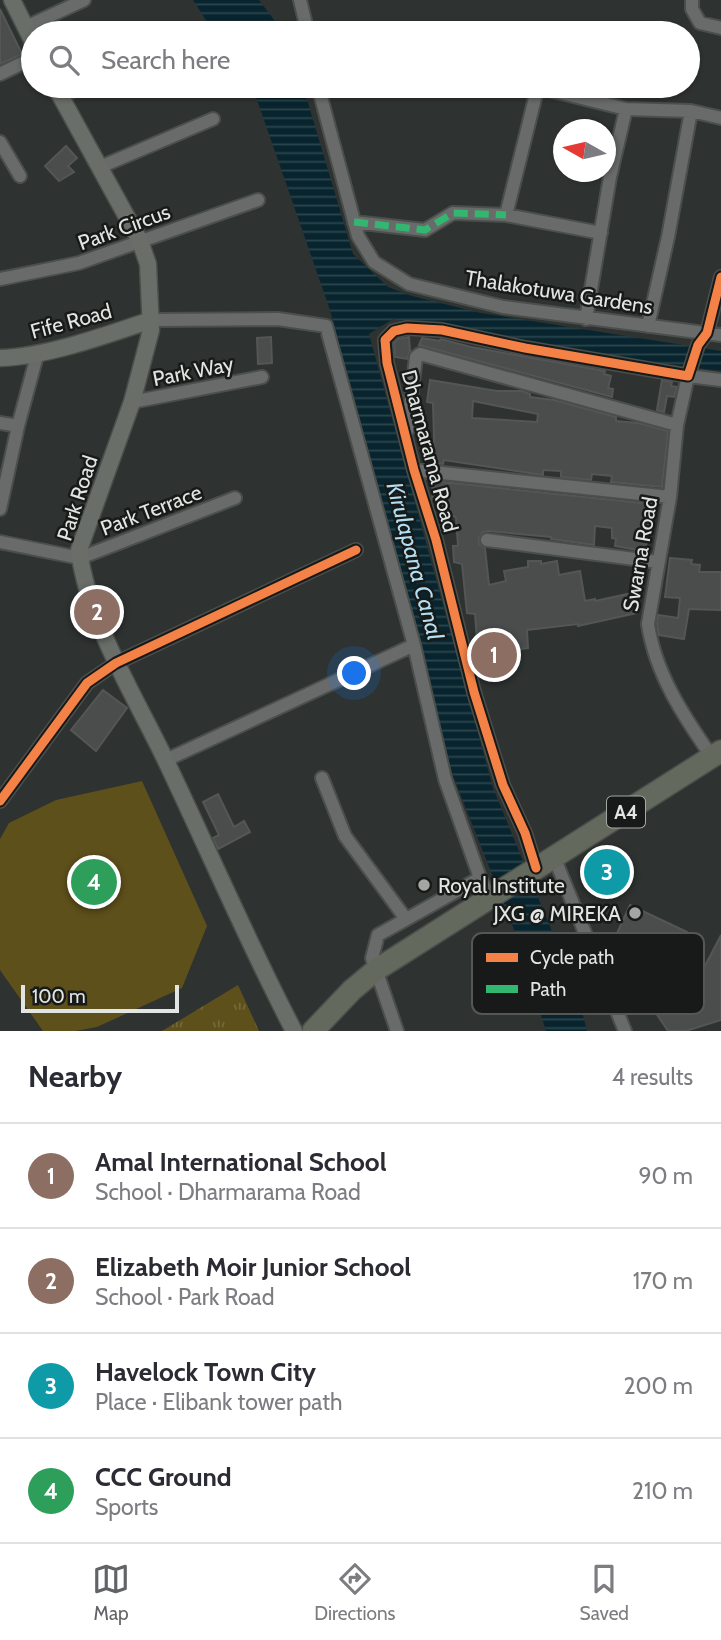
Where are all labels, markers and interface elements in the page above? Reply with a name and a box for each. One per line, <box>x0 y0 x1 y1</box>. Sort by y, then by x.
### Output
search box <box>21 21 700 98</box>
icon: search <box>45 41 83 79</box>
text: Search here <box>101 44 230 76</box>
north arrow <box>553 119 616 182</box>
street label: Park Circus <box>75 199 174 255</box>
street label: Thalakotuwa Gardens <box>464 265 655 319</box>
street label: Fife Road <box>28 298 114 344</box>
street label: Park Way <box>150 351 236 391</box>
street label: Dharmarama Road <box>396 367 464 535</box>
street label: Park Road <box>51 452 103 544</box>
street label: Park Terrace <box>97 479 205 541</box>
water label: Kirulapana Canal <box>380 479 450 644</box>
street label: Swarna Road <box>618 495 662 613</box>
pin: 2 <box>74 586 120 638</box>
pin: 1 <box>471 629 517 681</box>
your location <box>337 656 371 690</box>
road number: A4 <box>607 796 645 828</box>
pin: 3 <box>584 846 630 898</box>
pin: 4 <box>71 856 117 908</box>
place label: Royal Institute <box>438 873 565 898</box>
marker: Royal Institute <box>416 877 432 893</box>
place label: JXG @ MIREKA <box>493 901 621 926</box>
marker: JXG @ MIREKA <box>627 905 643 921</box>
legend <box>472 933 704 1014</box>
text: Cycle path <box>530 946 614 969</box>
text: Path <box>530 978 566 1001</box>
scale bar <box>21 982 178 1014</box>
text: 100 m <box>32 985 86 1008</box>
text: Nearby <box>28 1058 122 1095</box>
text: 4 results <box>612 1063 693 1091</box>
text: Amal International School <box>95 1146 387 1178</box>
text: 1 <box>47 1162 55 1190</box>
text: 90 m <box>639 1162 693 1190</box>
text: School · Dharmarama Road <box>95 1178 361 1206</box>
text: Elizabeth Moir Junior School <box>95 1251 411 1283</box>
text: 2 <box>45 1267 57 1295</box>
text: 170 m <box>633 1267 693 1295</box>
text: School · Park Road <box>95 1283 274 1311</box>
text: Havelock Town City <box>95 1356 316 1388</box>
text: 3 <box>45 1372 57 1400</box>
text: 200 m <box>623 1372 693 1400</box>
text: Place · Elibank tower path <box>95 1388 342 1416</box>
text: CCC Ground <box>95 1461 232 1493</box>
text: 4 <box>44 1477 58 1505</box>
text: 210 m <box>632 1477 693 1505</box>
text: Sports <box>95 1493 158 1521</box>
tab: Map <box>92 1560 130 1625</box>
tab: Directions <box>314 1560 395 1625</box>
tab: Saved <box>580 1560 629 1625</box>

